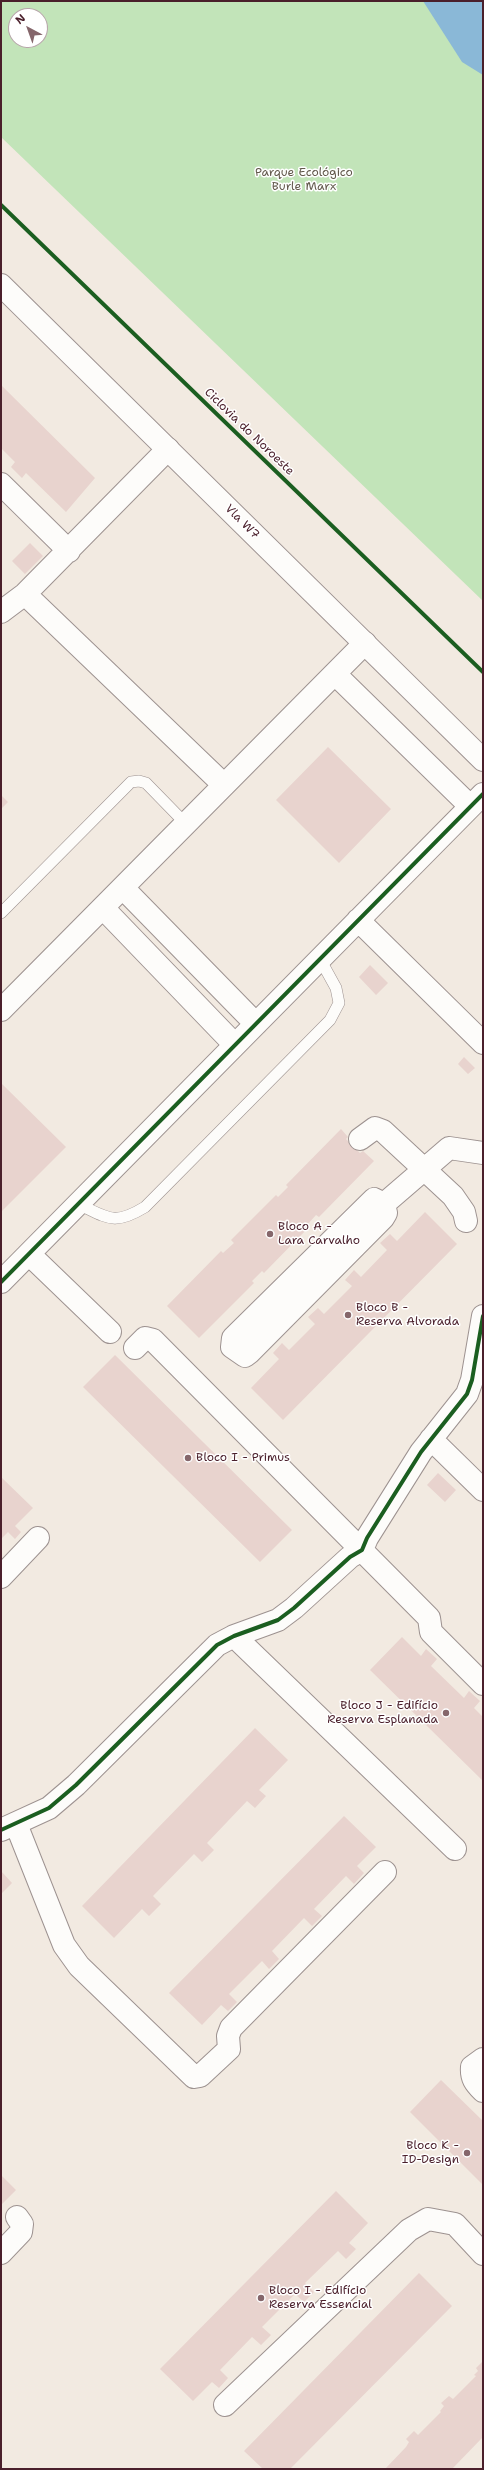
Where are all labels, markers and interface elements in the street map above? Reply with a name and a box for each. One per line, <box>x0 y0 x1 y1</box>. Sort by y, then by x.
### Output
north arrow <box>8 8 48 48</box>
text: N <box>12 11 29 28</box>
park label: Parque Ecológico Burle Marx <box>255 166 353 194</box>
street label: Ciclovia do Noroeste <box>201 385 297 479</box>
street label: Vla W7 <box>222 502 262 542</box>
place label: Bloco A - Lara Carvalho <box>278 1220 360 1248</box>
marker: Bloco A - Lara Carvalho <box>265 1229 275 1239</box>
place label: Bloco B - Reserva Alvorada <box>356 1301 459 1329</box>
marker: Bloco B - Reserva Alvorada <box>343 1310 353 1320</box>
place label: Bloco I - Primus <box>196 1451 290 1465</box>
marker: Bloco I - Primus <box>183 1453 193 1463</box>
place label: Bloco J - Edifício Reserva Esplanada <box>327 1699 438 1727</box>
marker: Bloco J - Edifício Reserva Esplanada <box>441 1708 451 1718</box>
place label: Bloco K - ID-Design <box>402 2139 459 2167</box>
marker: Bloco K - ID-Design <box>462 2148 472 2158</box>
place label: Bloco I - Edifício Reserva Essencial <box>269 2284 372 2312</box>
marker: Bloco I - Edifício Reserva Essencial <box>256 2293 266 2303</box>

